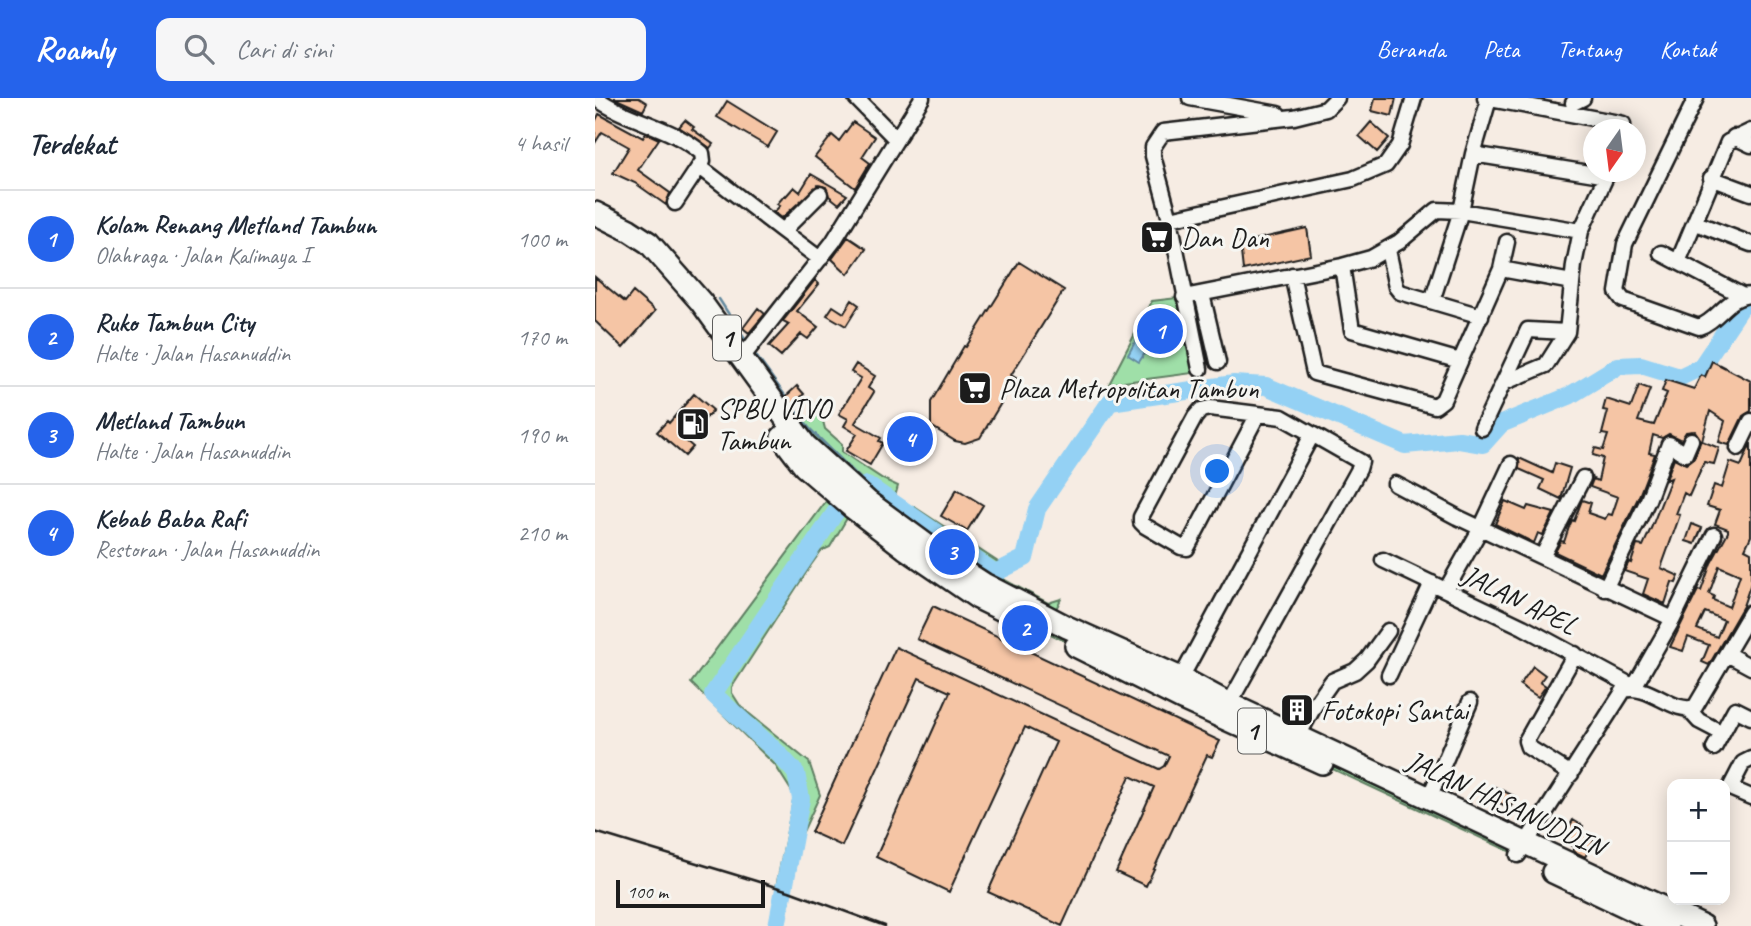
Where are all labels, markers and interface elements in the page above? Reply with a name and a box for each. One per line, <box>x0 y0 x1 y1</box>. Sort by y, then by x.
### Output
search box <box>156 18 646 81</box>
text: Roamly <box>35 28 114 70</box>
icon: search <box>180 30 218 68</box>
text: Cari di sini <box>236 33 332 66</box>
text: Beranda <box>1377 34 1445 64</box>
text: Peta <box>1483 34 1519 64</box>
text: Tentang <box>1557 34 1622 64</box>
text: Kontak <box>1660 34 1716 64</box>
north arrow <box>1583 119 1646 182</box>
text: Terdekat <box>28 125 116 163</box>
text: 4 hasil <box>514 129 567 158</box>
text: Kolam Renang Metland Tambun <box>95 208 376 241</box>
supermarket icon: Dan Dan <box>1138 218 1176 256</box>
place label: Dan Dan <box>1181 220 1269 255</box>
text: 1 <box>46 225 56 254</box>
text: 100 m <box>518 225 567 254</box>
text: Olahraga · Jalan Kalimaya I <box>95 241 310 270</box>
pin: 1 <box>1137 305 1183 357</box>
text: Ruko Tambun City <box>95 306 254 339</box>
road number: 1 <box>713 316 741 360</box>
text: 2 <box>46 323 56 352</box>
text: 170 m <box>518 323 567 352</box>
text: Halte · Jalan Hasanuddin <box>95 339 290 368</box>
supermarket icon: Plaza Metropolitan Tambun <box>956 369 994 407</box>
place label: Plaza Metropolitan Tambun <box>999 371 1259 406</box>
place label: SPBU VIVO Tambun <box>717 391 834 458</box>
text: Metland Tambun <box>95 404 244 437</box>
fuel station icon: SPBU VIVO Tambun <box>674 405 712 443</box>
pin: 4 <box>887 413 933 465</box>
text: 3 <box>46 421 56 450</box>
text: 190 m <box>518 421 567 450</box>
text: Halte · Jalan Hasanuddin <box>95 437 290 466</box>
your location <box>1200 454 1234 488</box>
text: Kebab Baba Rafi <box>95 502 245 535</box>
text: 4 <box>46 519 56 548</box>
text: 210 m <box>518 519 567 548</box>
pin: 3 <box>929 526 975 578</box>
text: Restoran · Jalan Hasanuddin <box>95 535 319 564</box>
street label: JALAN APEL <box>1455 556 1583 642</box>
pin: 2 <box>1002 602 1048 654</box>
building icon: Fotokopi Santai <box>1278 691 1316 729</box>
place label: Fotokopi Santai <box>1321 693 1472 728</box>
road number: 1 <box>1238 708 1266 754</box>
street label: JALAN HASANUDDIN <box>1400 742 1614 866</box>
map controls <box>1667 779 1730 905</box>
button: + <box>1667 779 1730 842</box>
button: − <box>1667 842 1730 905</box>
scale bar <box>616 877 765 909</box>
text: 100 m <box>627 880 668 904</box>

